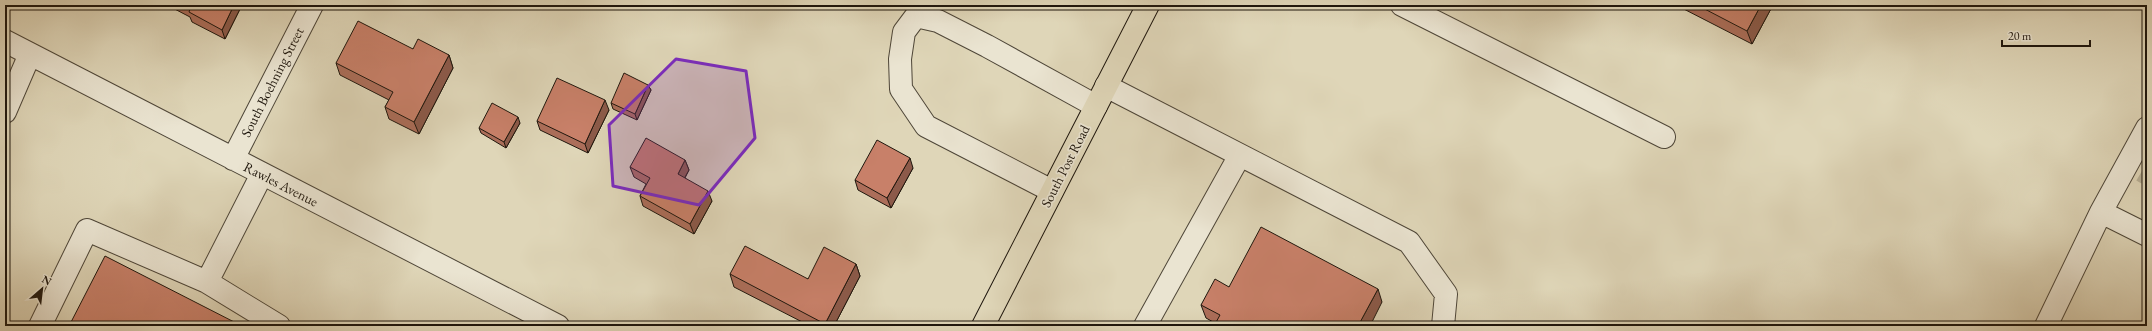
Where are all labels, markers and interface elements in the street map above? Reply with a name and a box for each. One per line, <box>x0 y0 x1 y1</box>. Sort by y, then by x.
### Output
scale bar <box>2002 22 2090 48</box>
street label: South Boehning Street <box>237 24 308 140</box>
text: 20 m <box>2008 28 2032 44</box>
street label: South Post Road <box>1037 121 1094 210</box>
street label: Rawles Avenue <box>241 158 322 211</box>
north arrow <box>22 269 62 309</box>
text: N <box>39 272 54 288</box>

